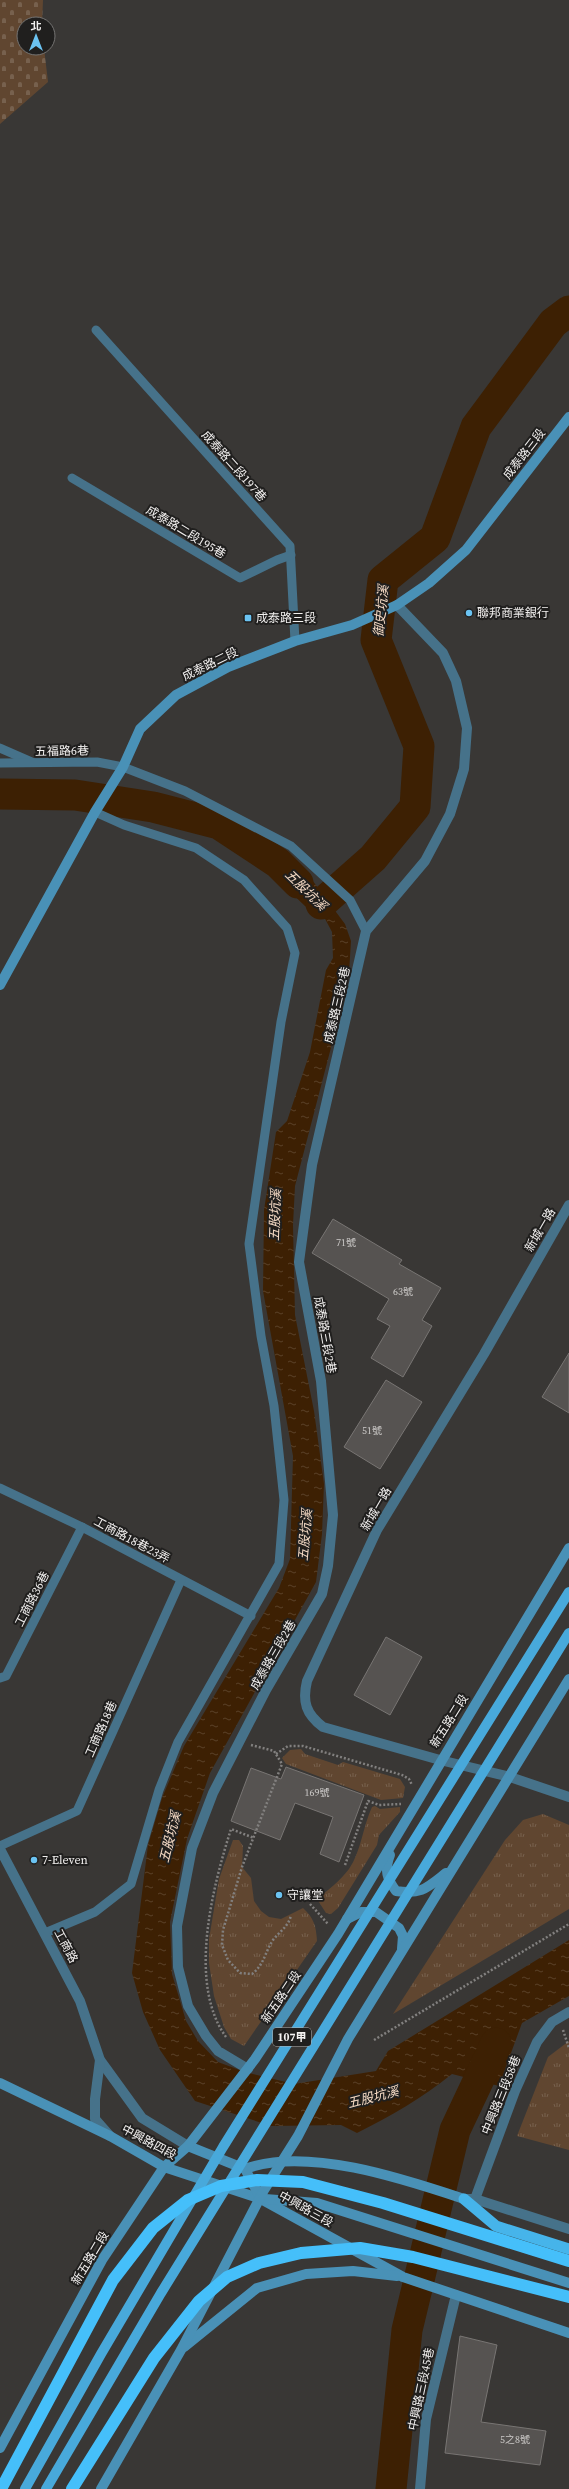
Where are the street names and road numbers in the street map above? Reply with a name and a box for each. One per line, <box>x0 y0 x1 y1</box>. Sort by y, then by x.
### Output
street label: 成泰路三段 <box>499 425 549 483</box>
street label: 成泰路二段197巷 <box>198 427 270 505</box>
street label: 成泰路二段195巷 <box>143 502 229 562</box>
street label: 成泰路二段 <box>180 644 240 684</box>
street label: 五福路6巷 <box>35 743 89 759</box>
street label: 成泰路三段2巷 <box>320 965 354 1045</box>
street label: 新城一路 <box>521 1205 559 1255</box>
street label: 成泰路三段2巷 <box>310 1295 340 1375</box>
street label: 新城一路 <box>357 1484 395 1534</box>
street label: 工商路18巷23弄 <box>91 1513 173 1567</box>
street label: 工商路36巷 <box>11 1569 53 1629</box>
street label: 成泰路三段2巷 <box>247 1617 299 1693</box>
street label: 新五路二段 <box>426 1691 472 1751</box>
street label: 工商路18巷 <box>81 1698 121 1760</box>
street label: 工商路 <box>50 1926 82 1966</box>
street label: 新五路二段 <box>258 1968 304 2026</box>
road number: 107甲 <box>273 2028 311 2046</box>
street label: 中興路三段58巷 <box>478 2053 524 2137</box>
street label: 中興路四段 <box>119 2121 179 2163</box>
street label: 中興路三段 <box>276 2187 336 2231</box>
street label: 新五路二段 <box>68 2228 112 2288</box>
street label: 中興路三段45巷 <box>404 2346 438 2432</box>

